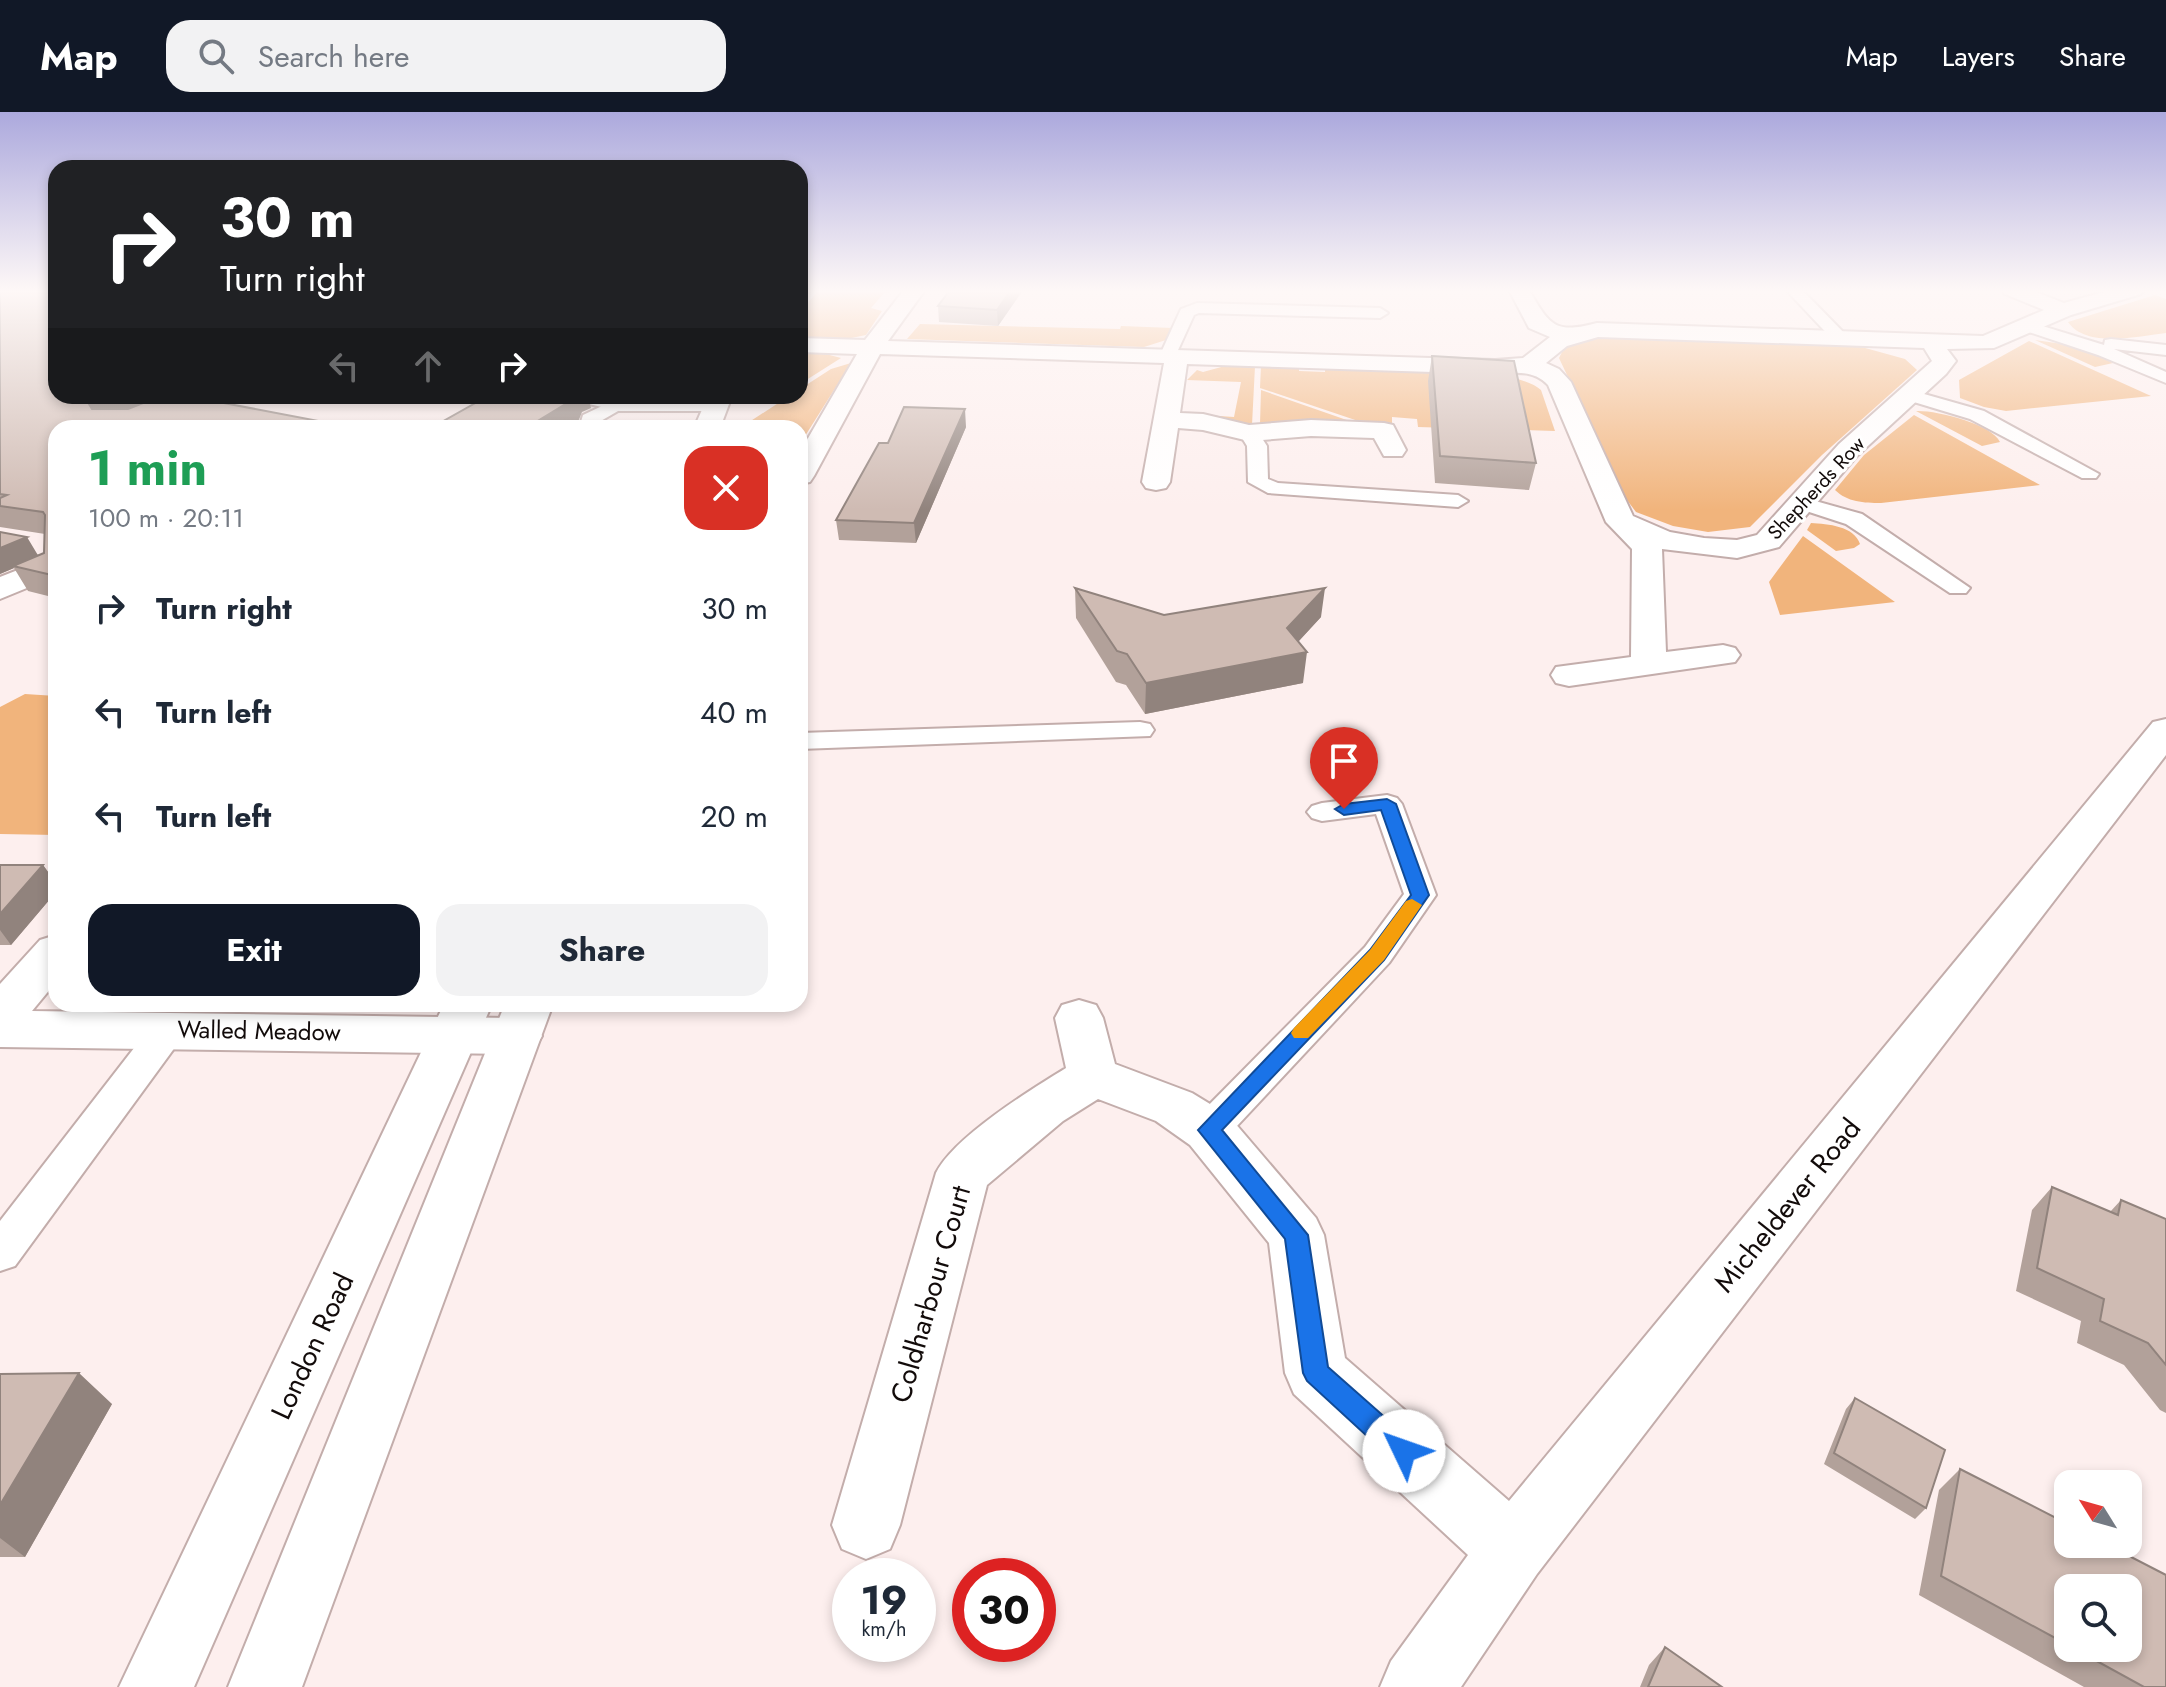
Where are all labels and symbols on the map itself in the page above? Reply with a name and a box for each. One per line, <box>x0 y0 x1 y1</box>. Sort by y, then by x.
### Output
street label: Shepherds Row <box>1761 430 1872 546</box>
pin <box>1310 727 1378 809</box>
street label: Walled Meadow <box>177 1012 342 1049</box>
street label: Micheldever Road <box>1704 1109 1871 1301</box>
street label: Coldharbour Court <box>880 1181 981 1407</box>
street label: London Road <box>261 1266 364 1426</box>
position arrow <box>1362 1409 1446 1493</box>
north arrow <box>2054 1470 2142 1558</box>
speed limit sign: 30 <box>952 1558 1056 1662</box>

